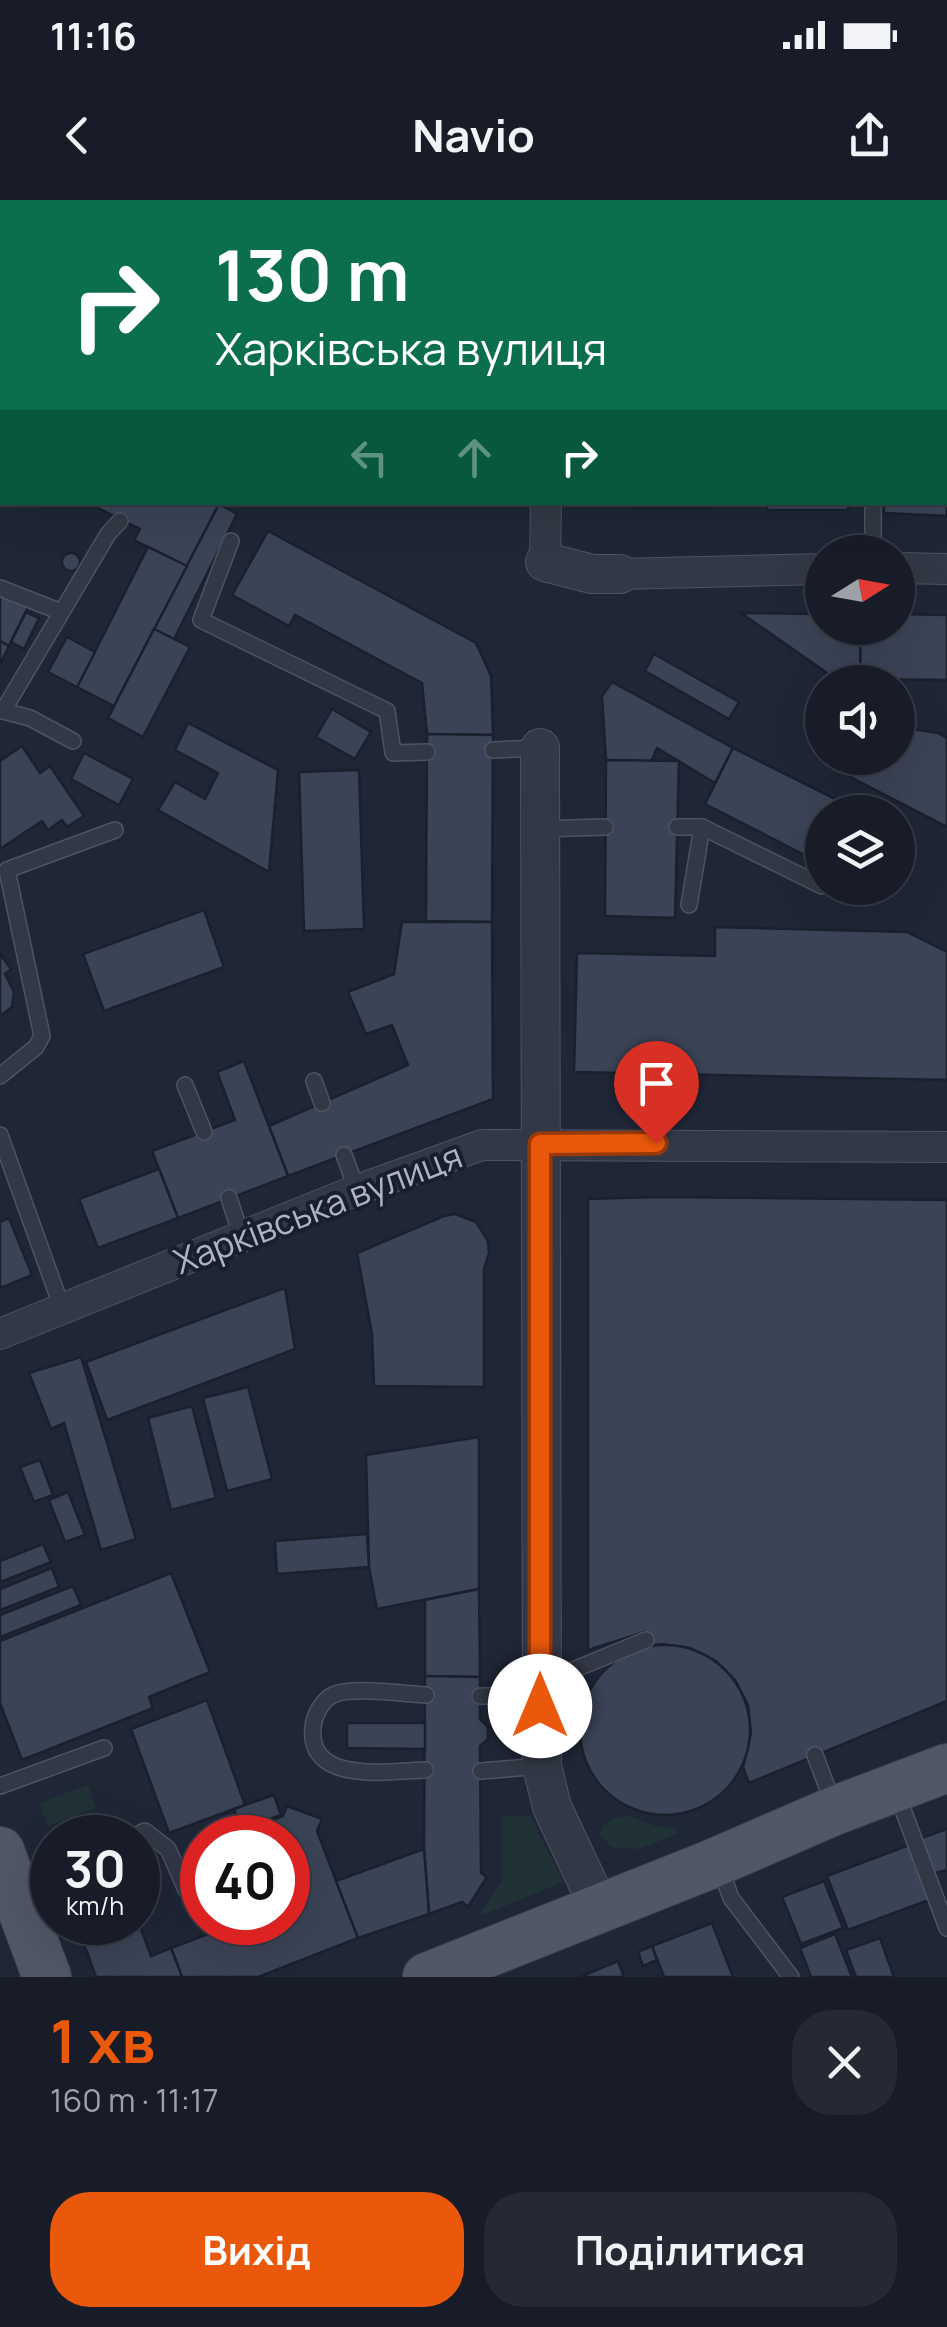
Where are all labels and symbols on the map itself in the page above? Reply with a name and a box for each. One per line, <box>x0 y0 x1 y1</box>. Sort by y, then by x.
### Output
north arrow <box>805 535 915 645</box>
pin <box>614 1041 699 1144</box>
street label: Харківська вулиця <box>167 1131 469 1285</box>
position arrow <box>488 1654 592 1758</box>
speed limit sign: 40 <box>180 1815 310 1945</box>

